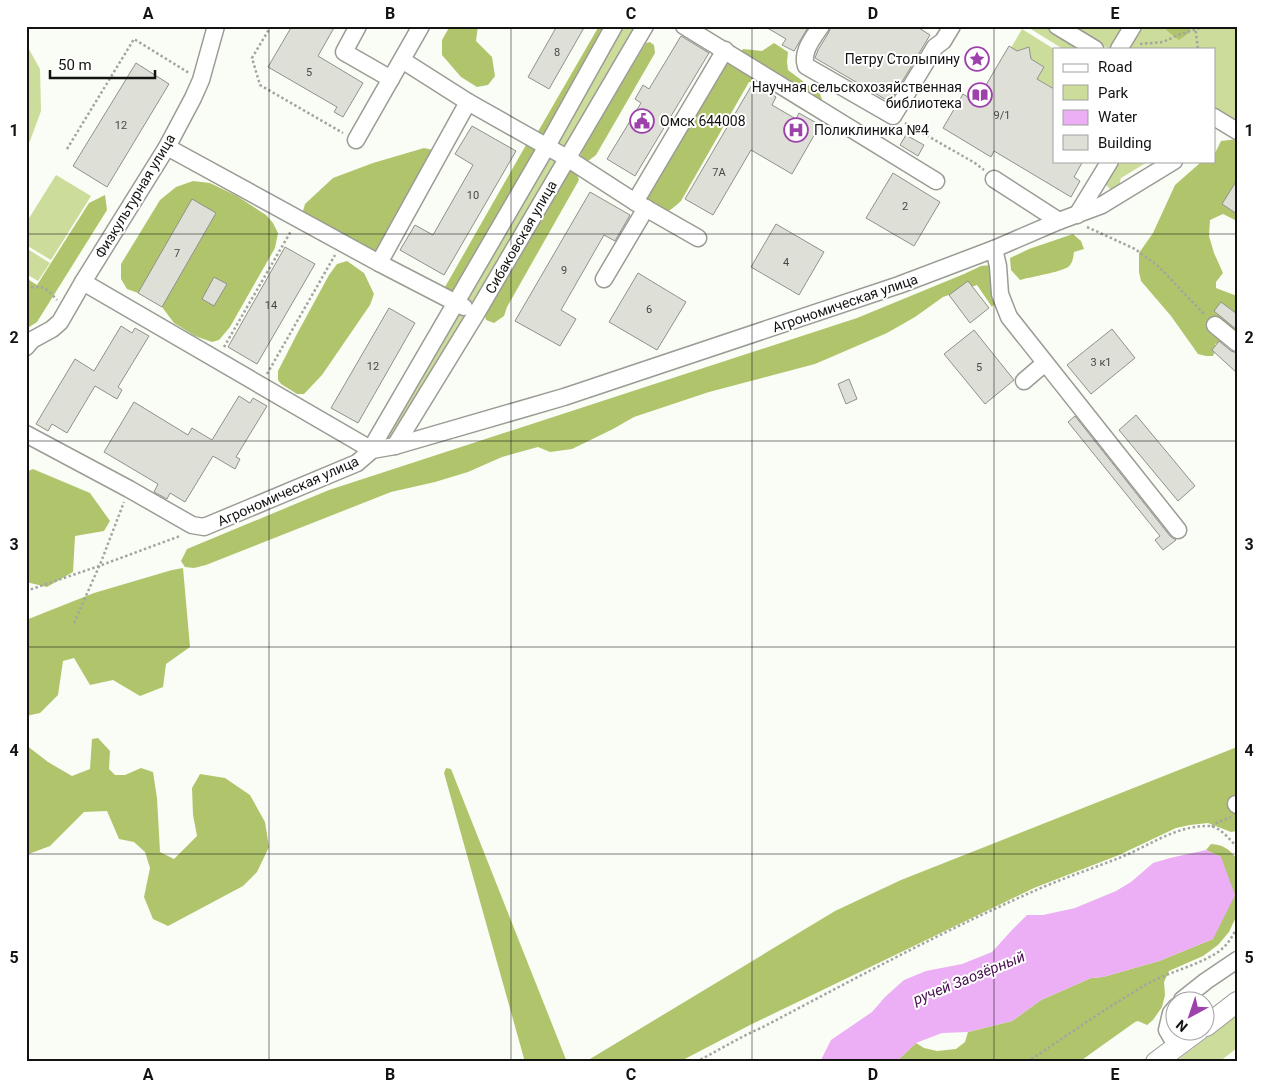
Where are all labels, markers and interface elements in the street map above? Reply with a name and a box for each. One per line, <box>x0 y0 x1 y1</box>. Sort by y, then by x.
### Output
text: A <box>143 4 154 23</box>
text: B <box>385 4 395 23</box>
text: C <box>626 4 636 23</box>
text: D <box>868 4 878 23</box>
text: E <box>1111 4 1120 23</box>
house number: 8 <box>554 46 560 59</box>
place icon: Петру Столыпину <box>964 46 990 72</box>
scale bar <box>50 48 155 80</box>
legend <box>1053 48 1216 162</box>
place label: Петру Столыпину <box>845 51 960 67</box>
text: 50 m <box>58 56 92 74</box>
text: Road <box>1098 58 1132 76</box>
house number: 5 <box>306 66 312 79</box>
place label: Научная сельскохозяйственная библиотека <box>752 79 962 111</box>
library icon: Научная сельскохозяйственная библиотека <box>967 82 993 108</box>
text: Park <box>1098 84 1129 102</box>
public building icon: Омск 644008 <box>629 108 655 134</box>
text: Water <box>1098 108 1137 126</box>
house number: 9/1 <box>994 109 1010 122</box>
place label: Омск 644008 <box>660 113 746 129</box>
hospital icon: Поликлиника №4 <box>783 117 809 143</box>
house number: 12 <box>115 119 127 132</box>
text: 1 <box>9 121 19 140</box>
text: 1 <box>1244 121 1254 140</box>
place label: Поликлиника №4 <box>814 122 929 138</box>
street label: Физкультурная улица <box>92 131 178 261</box>
text: Building <box>1098 134 1152 152</box>
house number: 7А <box>712 166 727 179</box>
street label: Сибаковская улица <box>482 178 560 296</box>
house number: 10 <box>467 189 479 202</box>
house number: 2 <box>902 200 908 213</box>
house number: 7 <box>174 247 180 260</box>
house number: 4 <box>783 256 789 269</box>
house number: 9 <box>561 264 567 277</box>
street label: Агрономическая улица <box>770 271 920 335</box>
house number: 14 <box>265 299 277 312</box>
house number: 6 <box>646 303 652 316</box>
text: 2 <box>9 328 19 347</box>
text: 2 <box>1244 328 1254 347</box>
house number: 3 к1 <box>1090 356 1112 369</box>
house number: 12 <box>367 360 379 373</box>
house number: 5 <box>976 361 982 374</box>
street label: Агрономическая улица <box>215 453 361 529</box>
text: 3 <box>9 535 19 554</box>
text: 3 <box>1244 535 1254 554</box>
text: 4 <box>9 741 19 760</box>
text: 4 <box>1244 741 1254 760</box>
water label: ручей Заозёрный <box>910 947 1028 1009</box>
text: 5 <box>9 948 19 967</box>
text: 5 <box>1244 948 1254 967</box>
north arrow <box>1166 990 1216 1040</box>
text: N <box>1173 1017 1191 1035</box>
text: A <box>143 1065 154 1084</box>
text: B <box>385 1065 395 1084</box>
text: C <box>626 1065 636 1084</box>
text: D <box>868 1065 878 1084</box>
text: E <box>1111 1065 1120 1084</box>

